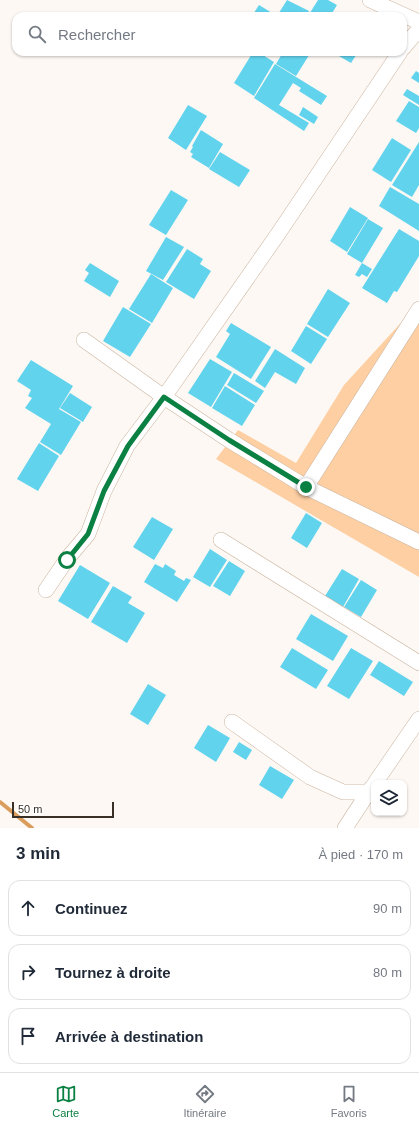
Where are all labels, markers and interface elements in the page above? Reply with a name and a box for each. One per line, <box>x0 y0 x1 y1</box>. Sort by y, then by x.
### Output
search box <box>12 12 407 56</box>
icon: search <box>26 23 48 45</box>
text: Rechercher <box>58 26 136 43</box>
route end <box>297 478 315 496</box>
route start <box>58 551 76 569</box>
map controls <box>371 780 407 816</box>
button: layers <box>371 780 407 816</box>
scale bar <box>12 800 114 819</box>
text: 50 m <box>18 803 42 815</box>
text: 3 min <box>16 844 60 863</box>
text: À pied · 170 m <box>318 847 403 862</box>
icon: ahead <box>17 897 39 919</box>
text: Continuez <box>55 900 128 917</box>
text: 90 m <box>373 901 402 916</box>
icon: right <box>17 961 39 983</box>
text: Tournez à droite <box>55 964 171 981</box>
text: 80 m <box>373 965 402 980</box>
icon: arrive <box>17 1025 39 1047</box>
text: Arrivée à destination <box>55 1028 203 1045</box>
tab: Carte <box>52 1083 79 1119</box>
tab: Itinéraire <box>184 1083 226 1119</box>
tab: Favoris <box>331 1083 367 1119</box>

